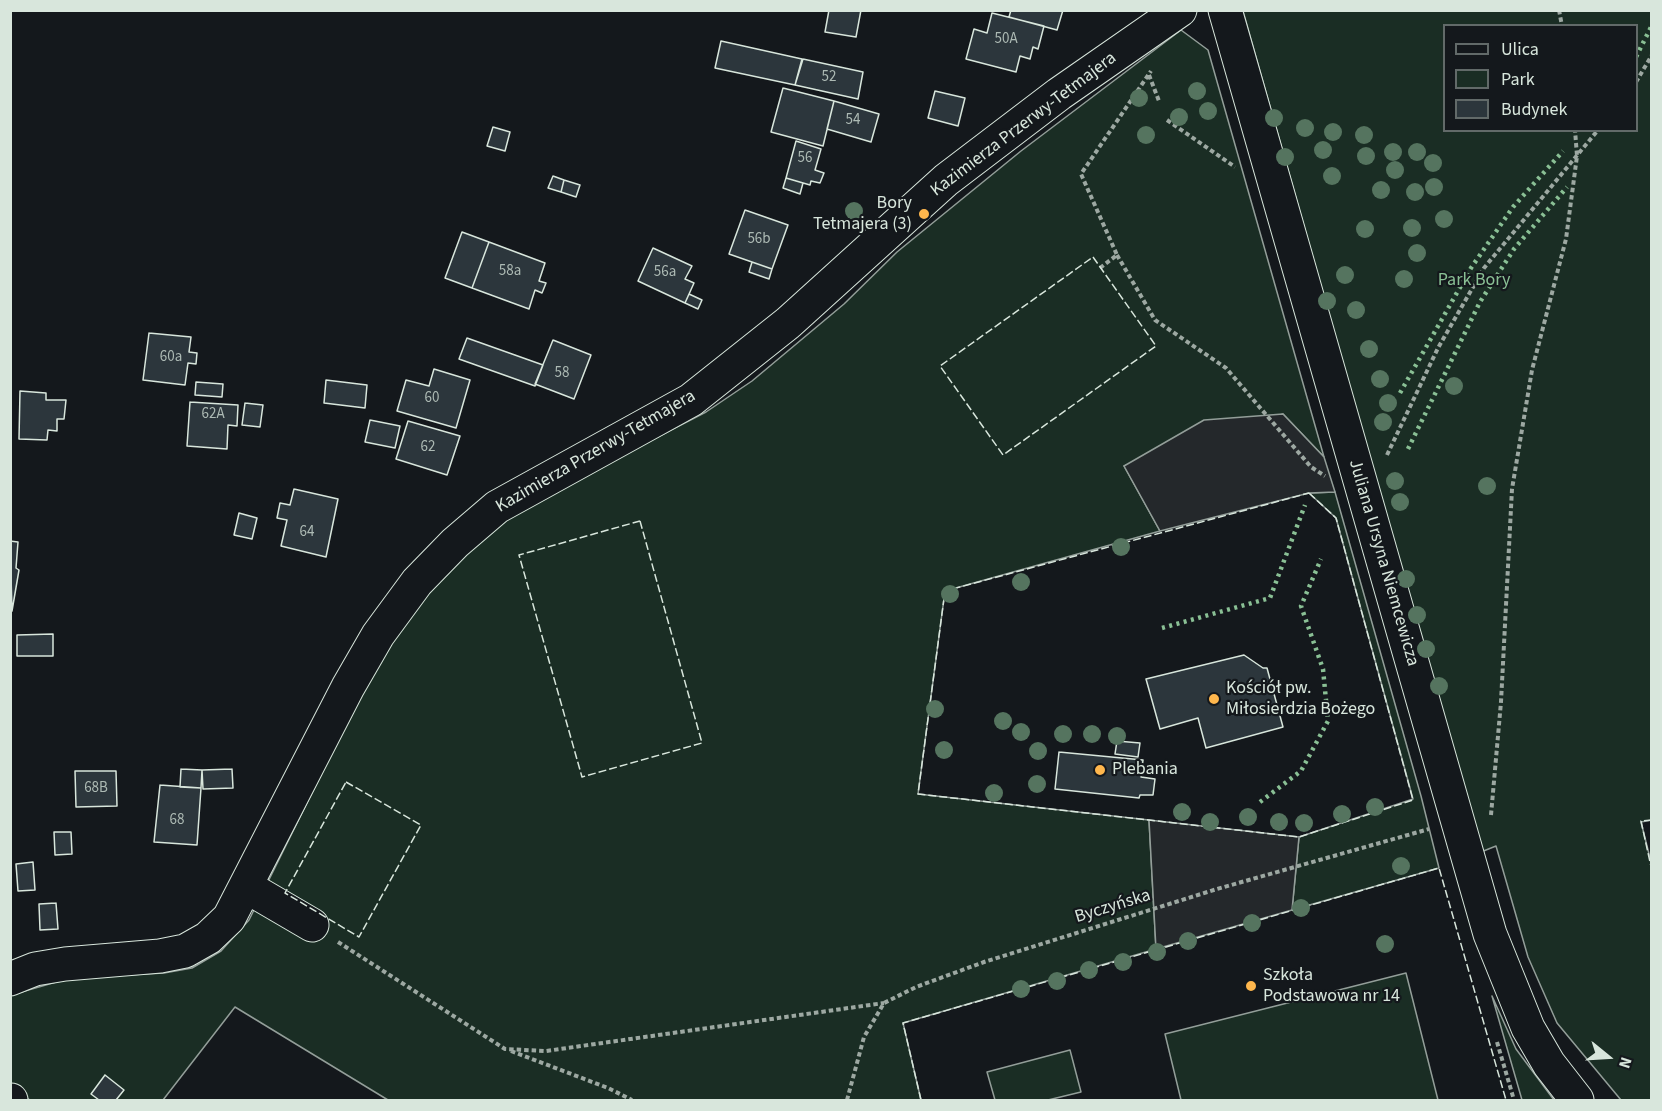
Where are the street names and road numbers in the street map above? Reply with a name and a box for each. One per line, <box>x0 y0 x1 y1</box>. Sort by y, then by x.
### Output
street label: Kazimierza Przerwy-Tetmajera <box>927 48 1121 202</box>
street label: Kazimierza Przerwy-Tetmajera <box>492 386 700 518</box>
street label: Juliana Ursyna Niemcewicza <box>1343 457 1423 669</box>
street label: Byczyńska <box>1073 885 1153 929</box>

